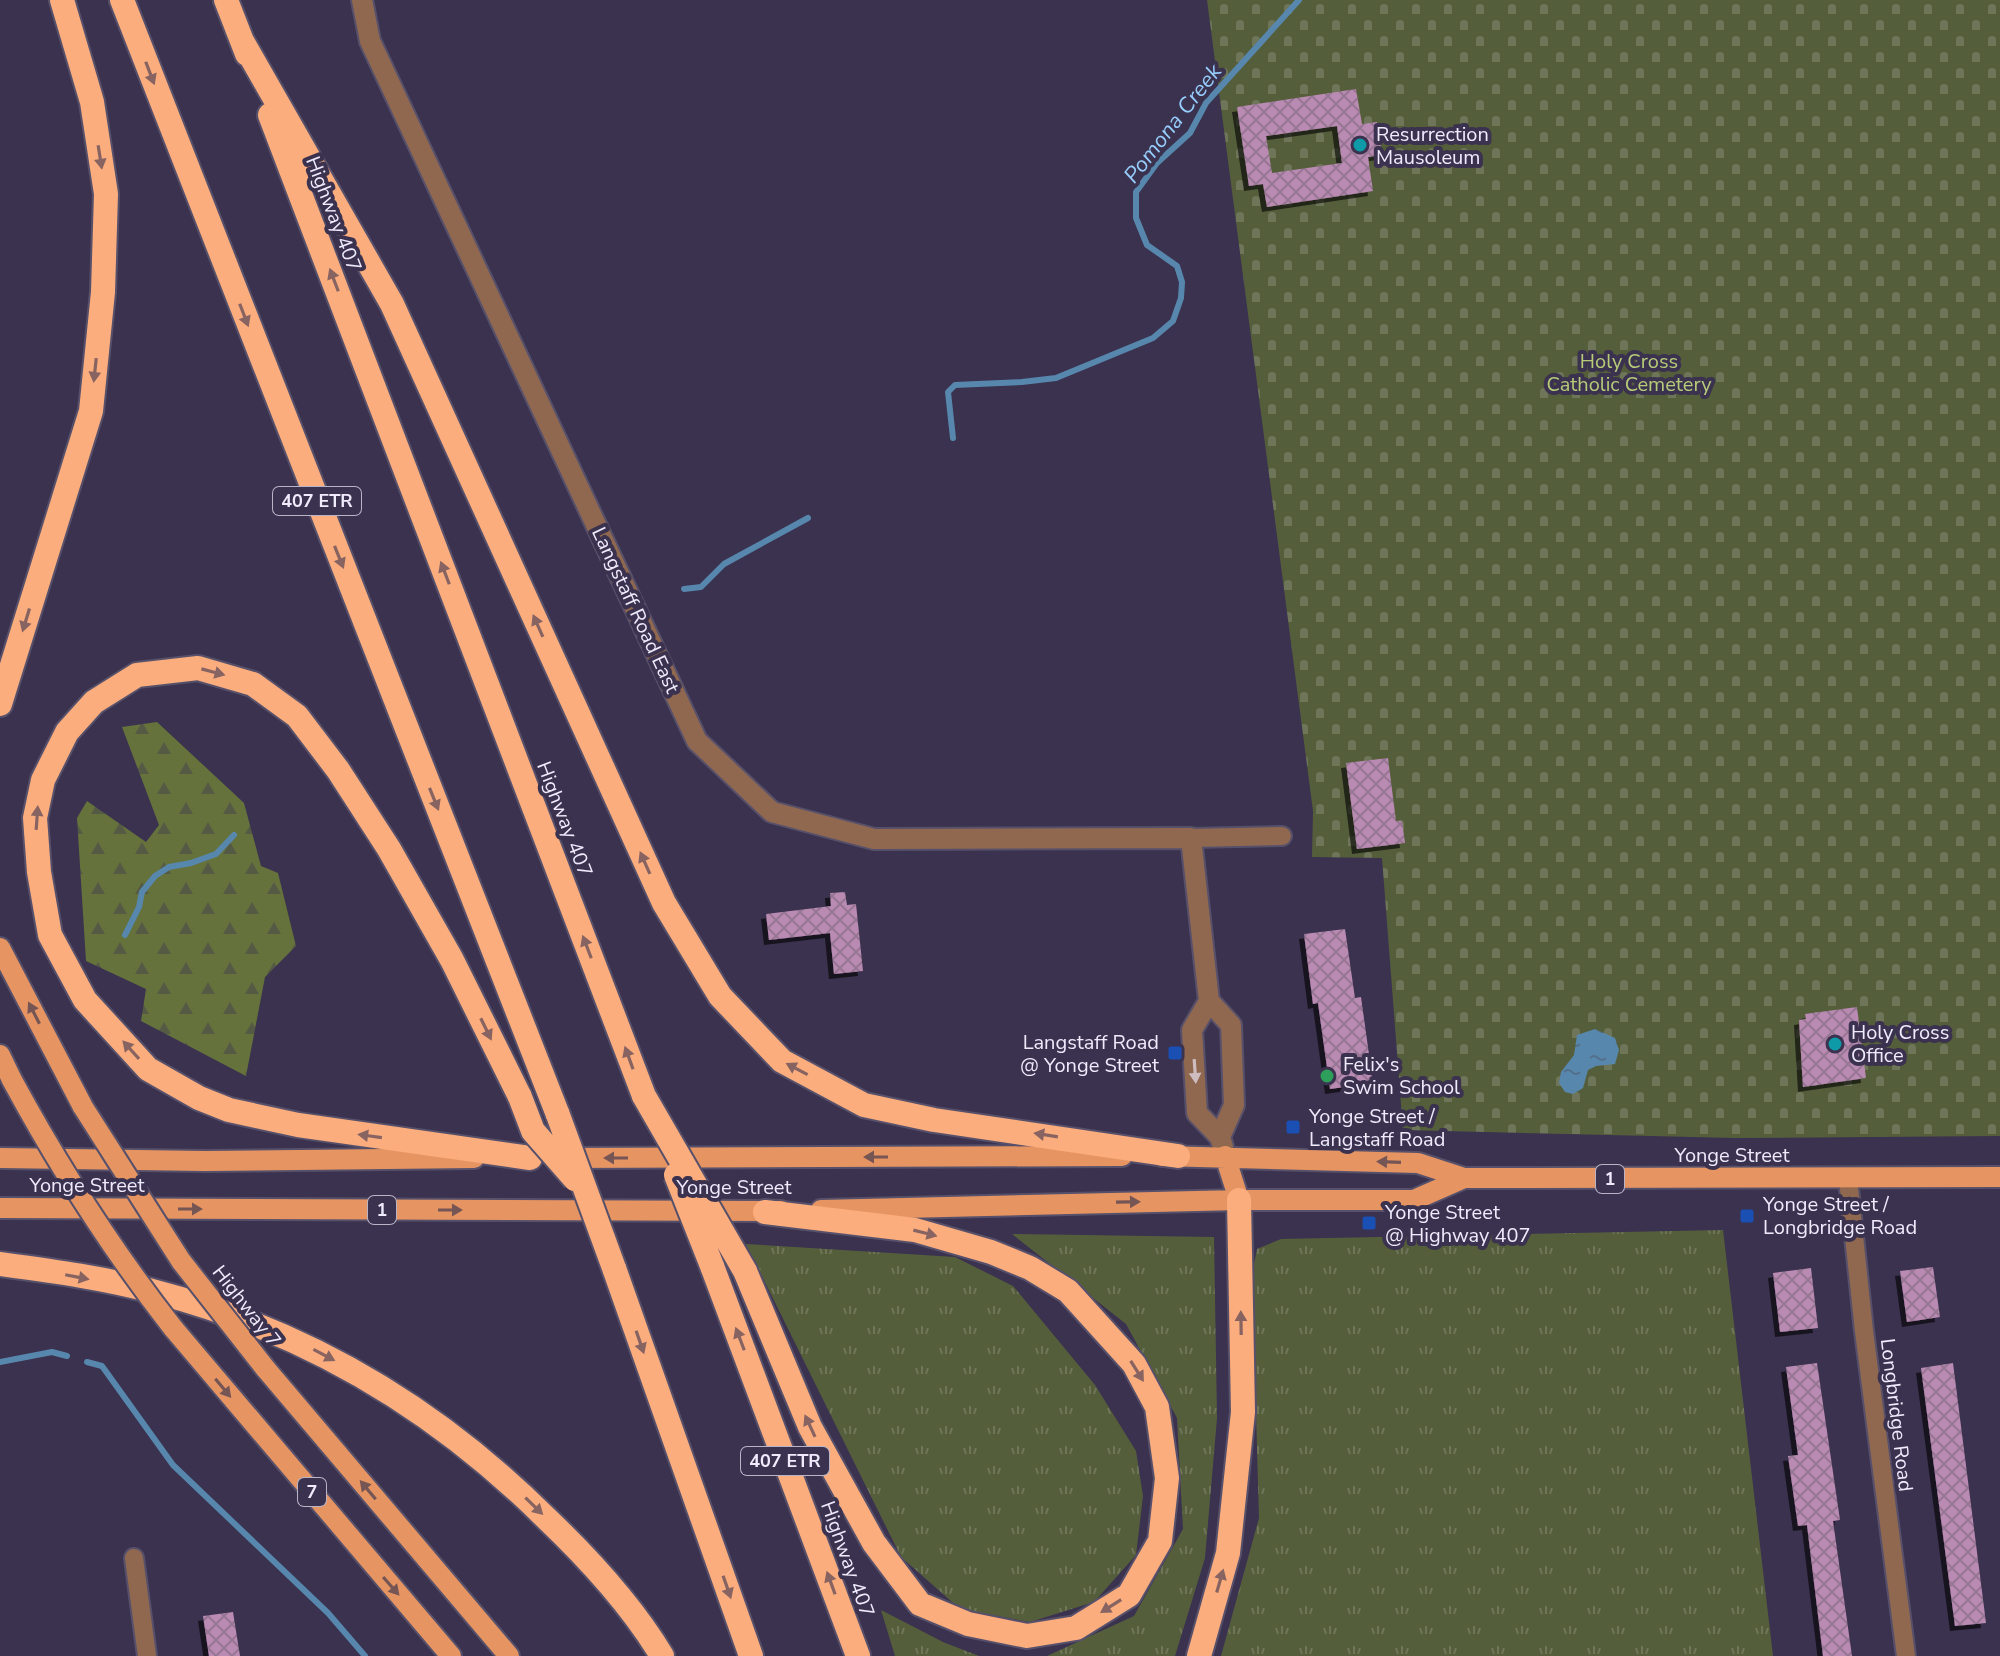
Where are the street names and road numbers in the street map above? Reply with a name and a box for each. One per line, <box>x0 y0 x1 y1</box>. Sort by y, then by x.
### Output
street label: Highway 407 <box>299 153 368 276</box>
road number: 407 ETR <box>273 487 361 515</box>
street label: Langstaff Road East <box>585 523 686 698</box>
street label: Highway 407 <box>530 758 599 881</box>
street label: Yonge Street <box>1674 1142 1790 1169</box>
road number: 1 <box>1596 1165 1624 1193</box>
street label: Yonge Street <box>29 1172 145 1199</box>
street label: Yonge Street <box>676 1174 792 1201</box>
road number: 1 <box>368 1196 396 1224</box>
street label: Highway 7 <box>206 1260 287 1353</box>
street label: Longbridge Road <box>1874 1337 1919 1493</box>
road number: 407 ETR <box>741 1447 829 1475</box>
road number: 7 <box>298 1478 326 1506</box>
street label: Highway 407 <box>814 1498 881 1621</box>

